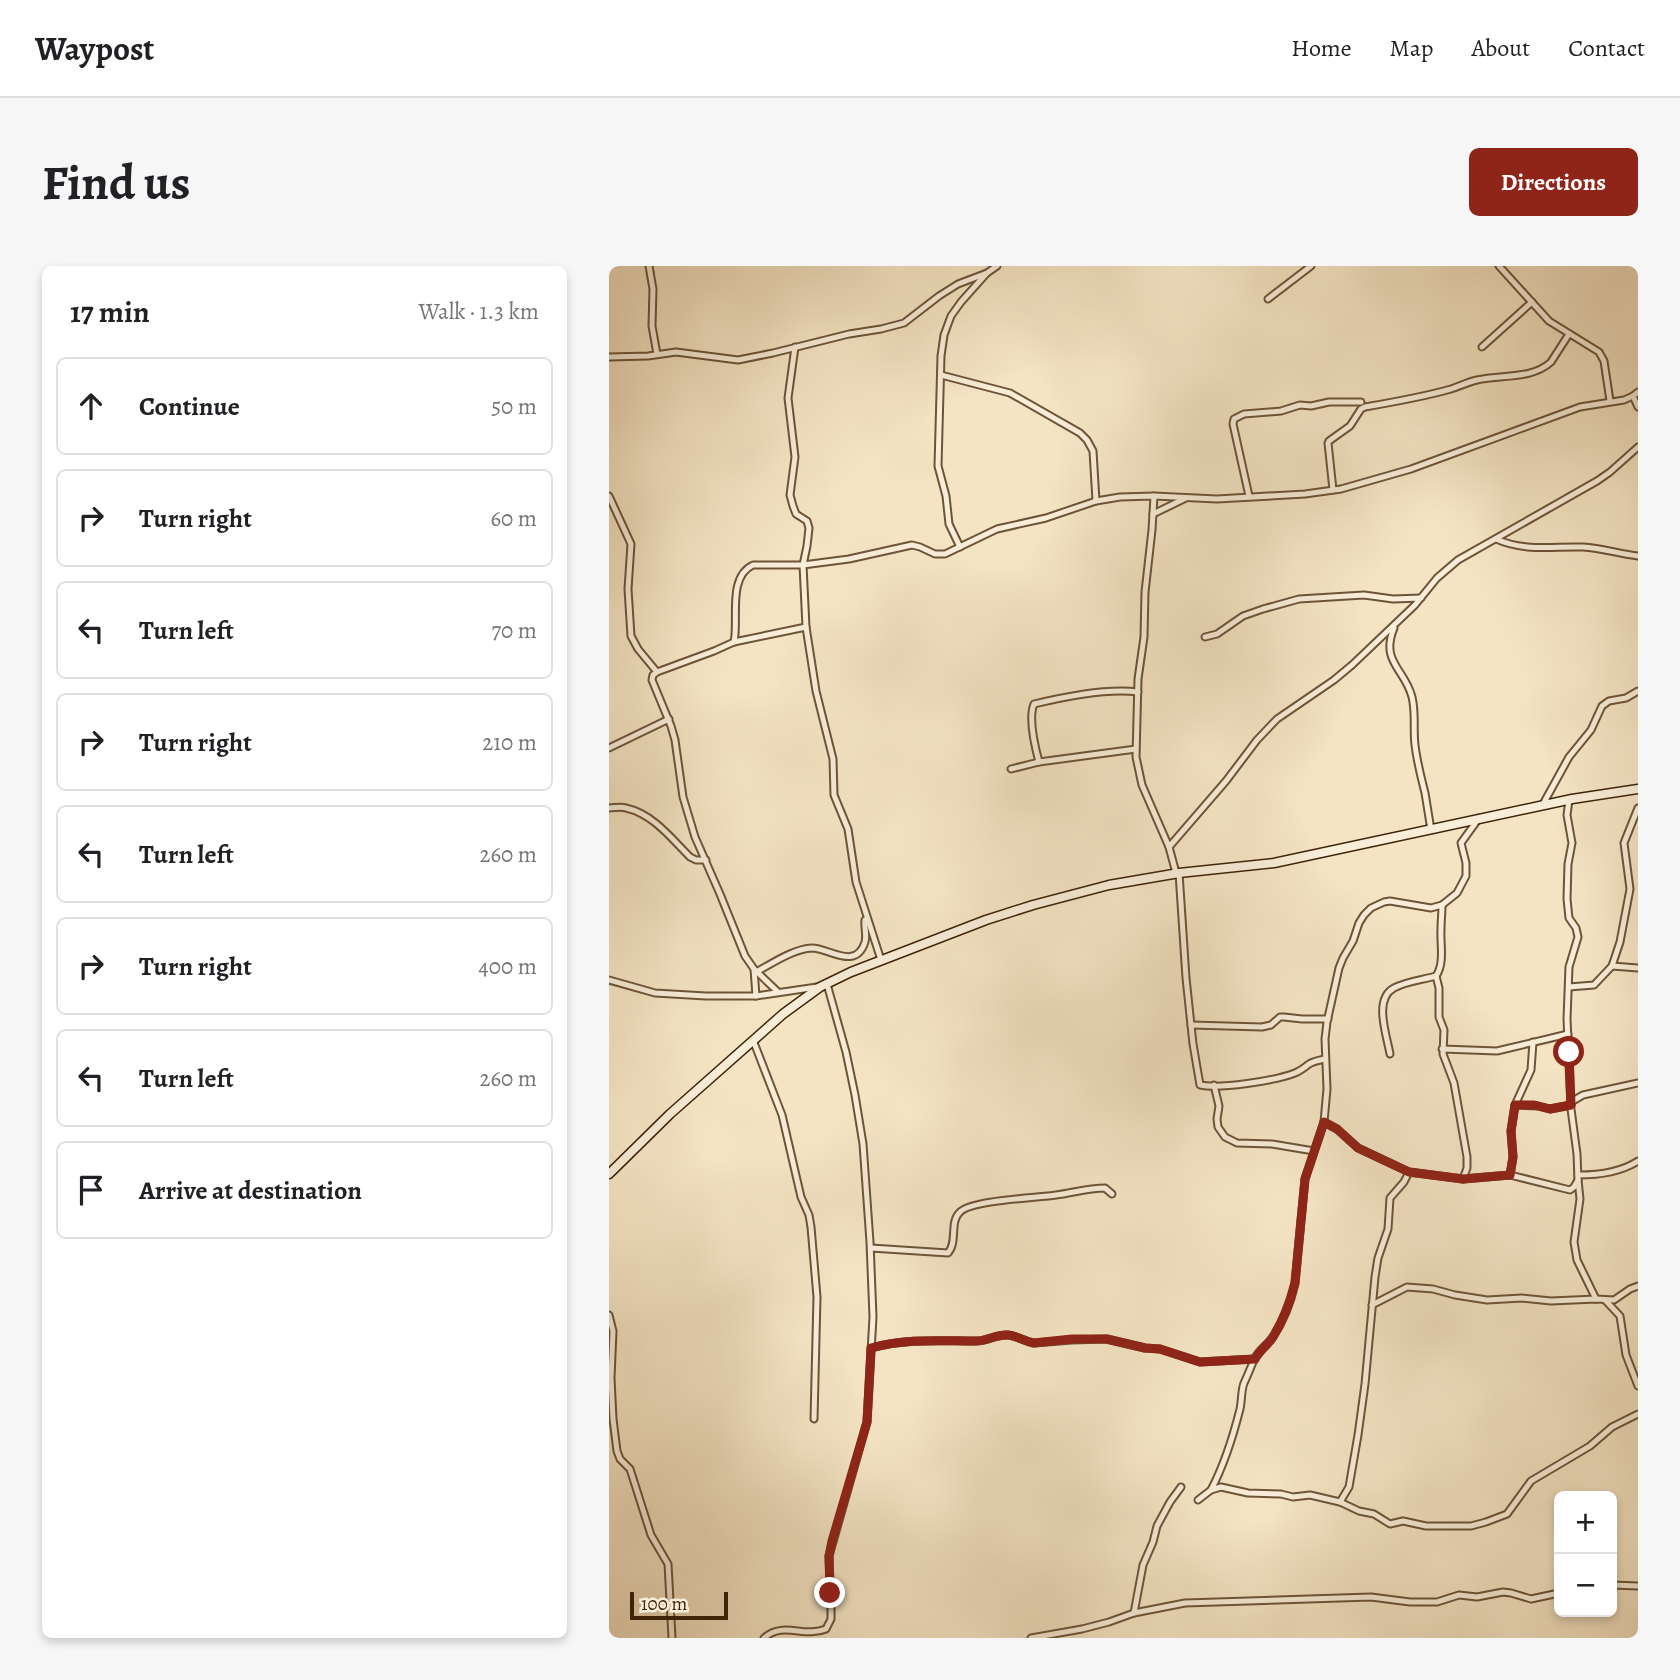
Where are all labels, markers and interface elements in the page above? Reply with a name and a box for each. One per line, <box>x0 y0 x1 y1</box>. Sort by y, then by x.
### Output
text: Waypost <box>35 26 154 71</box>
text: Home <box>1291 32 1352 64</box>
text: Map <box>1390 32 1434 64</box>
text: About <box>1472 32 1530 64</box>
text: Contact <box>1568 32 1645 64</box>
button: Directions <box>1469 148 1638 216</box>
text: Find us <box>42 149 190 216</box>
text: 17 min <box>70 292 150 332</box>
text: Walk · 1.3 km <box>418 296 539 327</box>
icon: ahead <box>72 387 110 425</box>
text: Continue <box>139 389 240 424</box>
text: 50 m <box>491 391 537 422</box>
icon: right <box>72 499 110 537</box>
text: Turn right <box>139 501 252 536</box>
text: 60 m <box>490 503 537 534</box>
icon: left <box>72 611 110 649</box>
text: Turn left <box>139 613 234 648</box>
text: 70 m <box>491 615 537 646</box>
icon: right <box>72 723 110 761</box>
text: Turn right <box>139 725 252 760</box>
text: 210 m <box>482 727 537 758</box>
icon: left <box>72 835 110 873</box>
text: Turn left <box>139 837 234 872</box>
text: 260 m <box>479 839 537 870</box>
icon: right <box>72 947 110 985</box>
text: Turn right <box>139 949 252 984</box>
text: 400 m <box>478 951 537 982</box>
route start <box>1553 1036 1584 1067</box>
icon: left <box>72 1059 110 1097</box>
text: Turn left <box>139 1061 234 1096</box>
text: 260 m <box>479 1063 537 1094</box>
icon: arrive <box>72 1171 110 1209</box>
text: Arrive at destination <box>139 1173 362 1208</box>
map controls <box>1554 1491 1617 1617</box>
button: + <box>1554 1491 1617 1554</box>
button: − <box>1554 1554 1617 1617</box>
route end <box>814 1577 845 1608</box>
scale bar <box>630 1589 728 1621</box>
text: 100 m <box>641 1591 687 1617</box>

